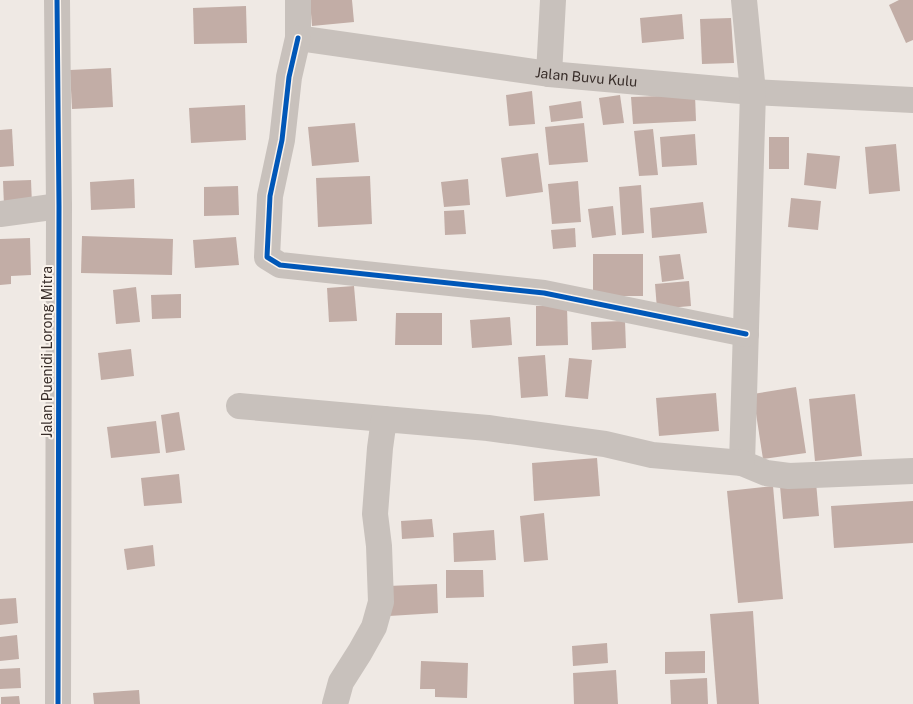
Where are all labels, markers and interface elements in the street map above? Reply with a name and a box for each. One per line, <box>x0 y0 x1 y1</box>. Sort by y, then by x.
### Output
street label: Jalan Buvu Kulu <box>534 64 638 90</box>
street label: Jalan Puenidi Lorong Mitra <box>39 266 55 438</box>

